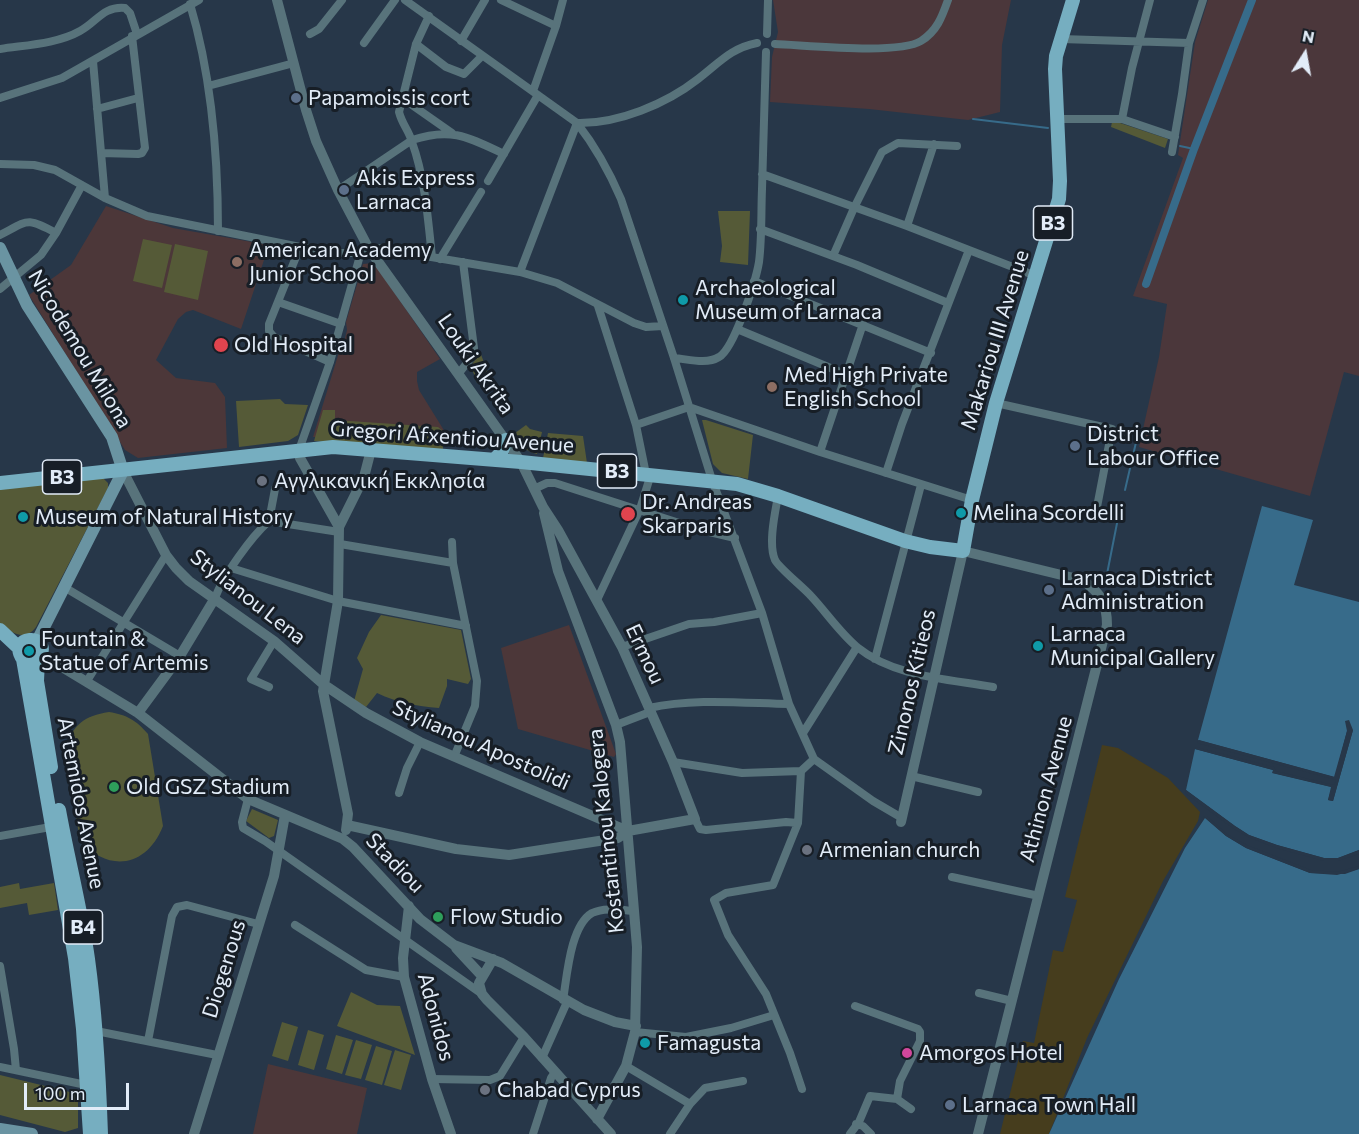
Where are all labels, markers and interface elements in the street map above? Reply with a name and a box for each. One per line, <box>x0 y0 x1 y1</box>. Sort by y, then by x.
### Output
north arrow <box>1275 24 1335 84</box>
text: N <box>1301 25 1316 46</box>
place label: Papamoissis cort <box>308 85 470 111</box>
marker: Papamoissis cort <box>289 91 303 105</box>
place label: Akis Express Larnaca <box>356 165 475 215</box>
marker: Akis Express Larnaca <box>337 183 351 197</box>
road number: B3 <box>1034 206 1072 240</box>
place label: American Academy Junior School <box>249 237 432 287</box>
street label: Makariou III Avenue <box>956 247 1034 433</box>
marker: American Academy Junior School <box>230 255 244 269</box>
street label: Nicodemou Milona <box>23 265 137 433</box>
place label: Archaeological Museum of Larnaca <box>695 275 882 325</box>
marker: Archaeological Museum of Larnaca <box>676 293 690 307</box>
street label: Louki Akrita <box>432 309 520 419</box>
place label: Old Hospital <box>234 332 353 358</box>
marker: Old Hospital <box>212 336 230 354</box>
place label: Med High Private English School <box>784 362 948 412</box>
marker: Med High Private English School <box>765 380 779 394</box>
street label: Gregori Afxentiou Avenue <box>329 416 575 458</box>
place label: District Labour Office <box>1087 421 1219 471</box>
marker: District Labour Office <box>1068 439 1082 453</box>
road number: B3 <box>598 454 636 488</box>
road number: B3 <box>42 460 82 494</box>
place label: Αγγλικανική Εκκλησία <box>274 468 485 494</box>
marker: Αγγλικανική Εκκλησία <box>255 474 269 488</box>
place label: Dr. Andreas Skarparis <box>642 489 752 539</box>
place label: Melina Scordelli <box>973 500 1124 526</box>
place label: Museum of Natural History <box>35 504 293 530</box>
marker: Dr. Andreas Skarparis <box>619 505 637 523</box>
marker: Melina Scordelli <box>954 506 968 520</box>
marker: Museum of Natural History <box>16 510 30 524</box>
street label: Stylianou Lena <box>185 544 311 650</box>
place label: Larnaca District Administration <box>1061 565 1213 615</box>
marker: Larnaca District Administration <box>1042 583 1056 597</box>
street label: Zinonos Kitieos <box>883 607 941 757</box>
street label: Ermou <box>620 620 670 688</box>
place label: Larnaca Municipal Gallery <box>1050 621 1215 671</box>
place label: Fountain & Statue of Artemis <box>41 626 209 676</box>
marker: Larnaca Municipal Gallery <box>1031 639 1045 653</box>
marker: Fountain & Statue of Artemis <box>22 644 36 658</box>
street label: Stylianou Apostolidi <box>388 695 574 795</box>
street label: Athinon Avenue <box>1014 713 1078 865</box>
street label: Artemidos Avenue <box>52 715 110 891</box>
street label: Kostantinou Kalogera <box>583 727 629 935</box>
place label: Old GSZ Stadium <box>126 774 290 800</box>
marker: Old GSZ Stadium <box>107 780 121 794</box>
street label: Stadiou <box>360 828 430 898</box>
place label: Armenian church <box>819 837 980 863</box>
marker: Armenian church <box>800 843 814 857</box>
place label: Flow Studio <box>450 904 563 930</box>
road number: B4 <box>64 910 103 944</box>
marker: Flow Studio <box>431 910 445 924</box>
street label: Diogenous <box>197 917 251 1021</box>
street label: Adonidos <box>412 970 460 1064</box>
place label: Famagusta <box>657 1030 761 1056</box>
marker: Famagusta <box>638 1036 652 1050</box>
place label: Amorgos Hotel <box>919 1040 1063 1066</box>
marker: Amorgos Hotel <box>900 1046 914 1060</box>
scale bar <box>27 1071 132 1109</box>
place label: Chabad Cyprus <box>497 1077 641 1103</box>
text: 100 m <box>35 1082 85 1104</box>
marker: Chabad Cyprus <box>478 1083 492 1097</box>
place label: Larnaca Town Hall <box>962 1092 1136 1118</box>
marker: Larnaca Town Hall <box>943 1098 957 1112</box>

